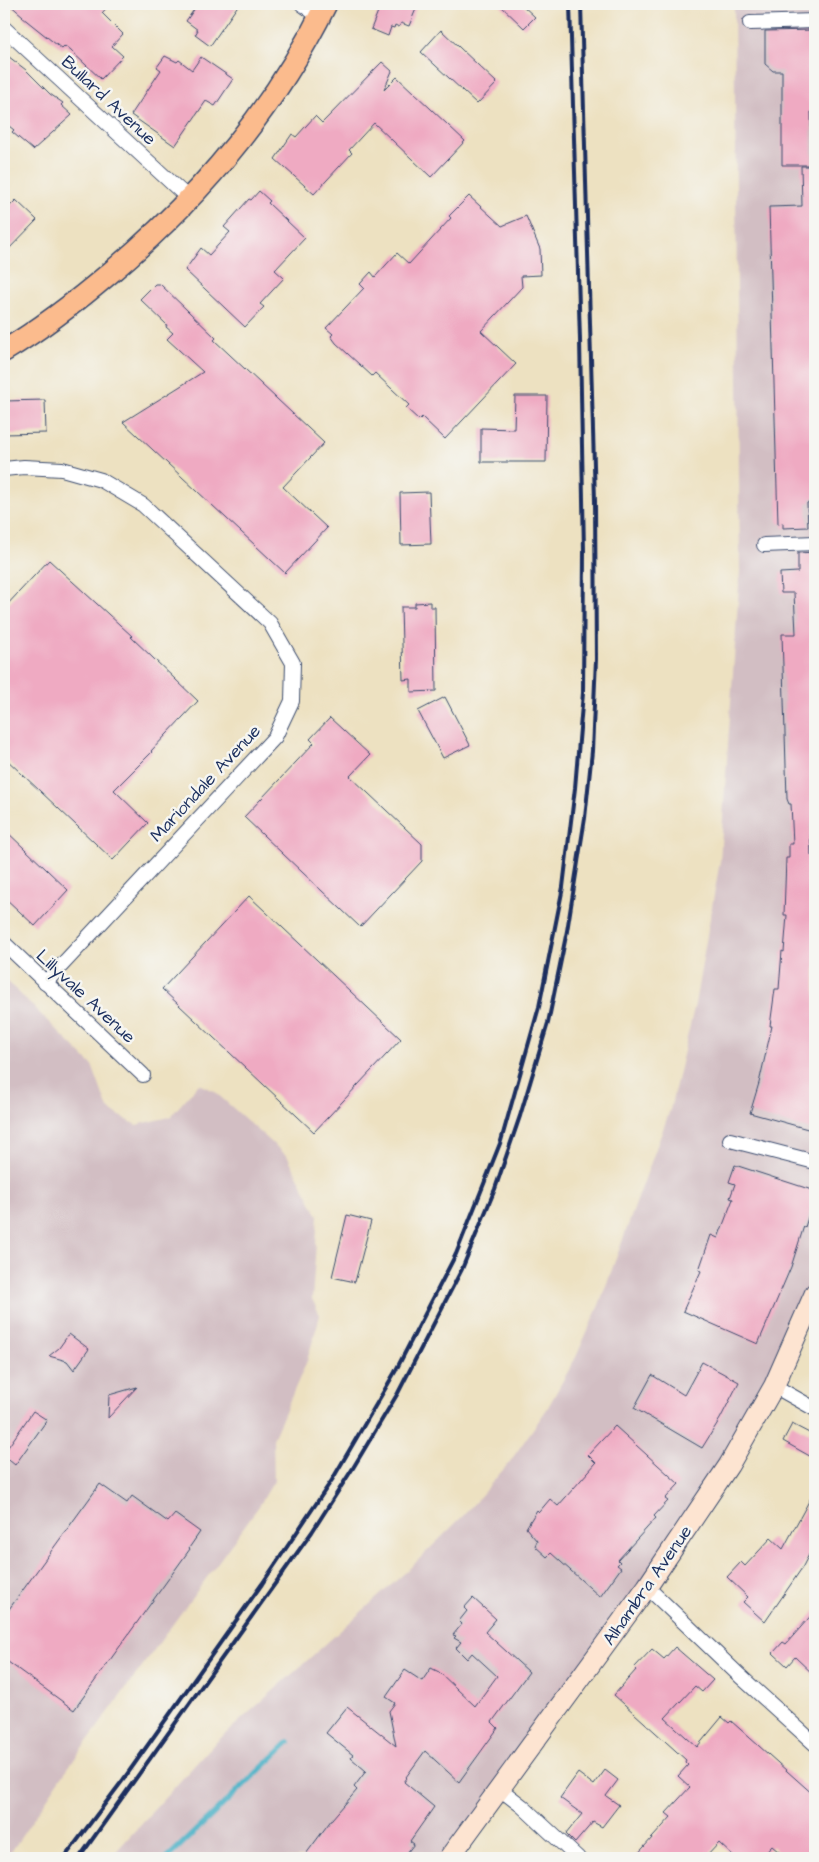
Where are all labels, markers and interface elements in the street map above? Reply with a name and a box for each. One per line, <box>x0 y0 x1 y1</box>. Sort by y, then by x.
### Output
street label: Bullard Avenue <box>56 50 162 151</box>
street label: Mariondale Avenue <box>144 719 267 848</box>
street label: Lillyvale Avenue <box>30 944 141 1050</box>
street label: Alhambra Avenue <box>597 1520 698 1650</box>

